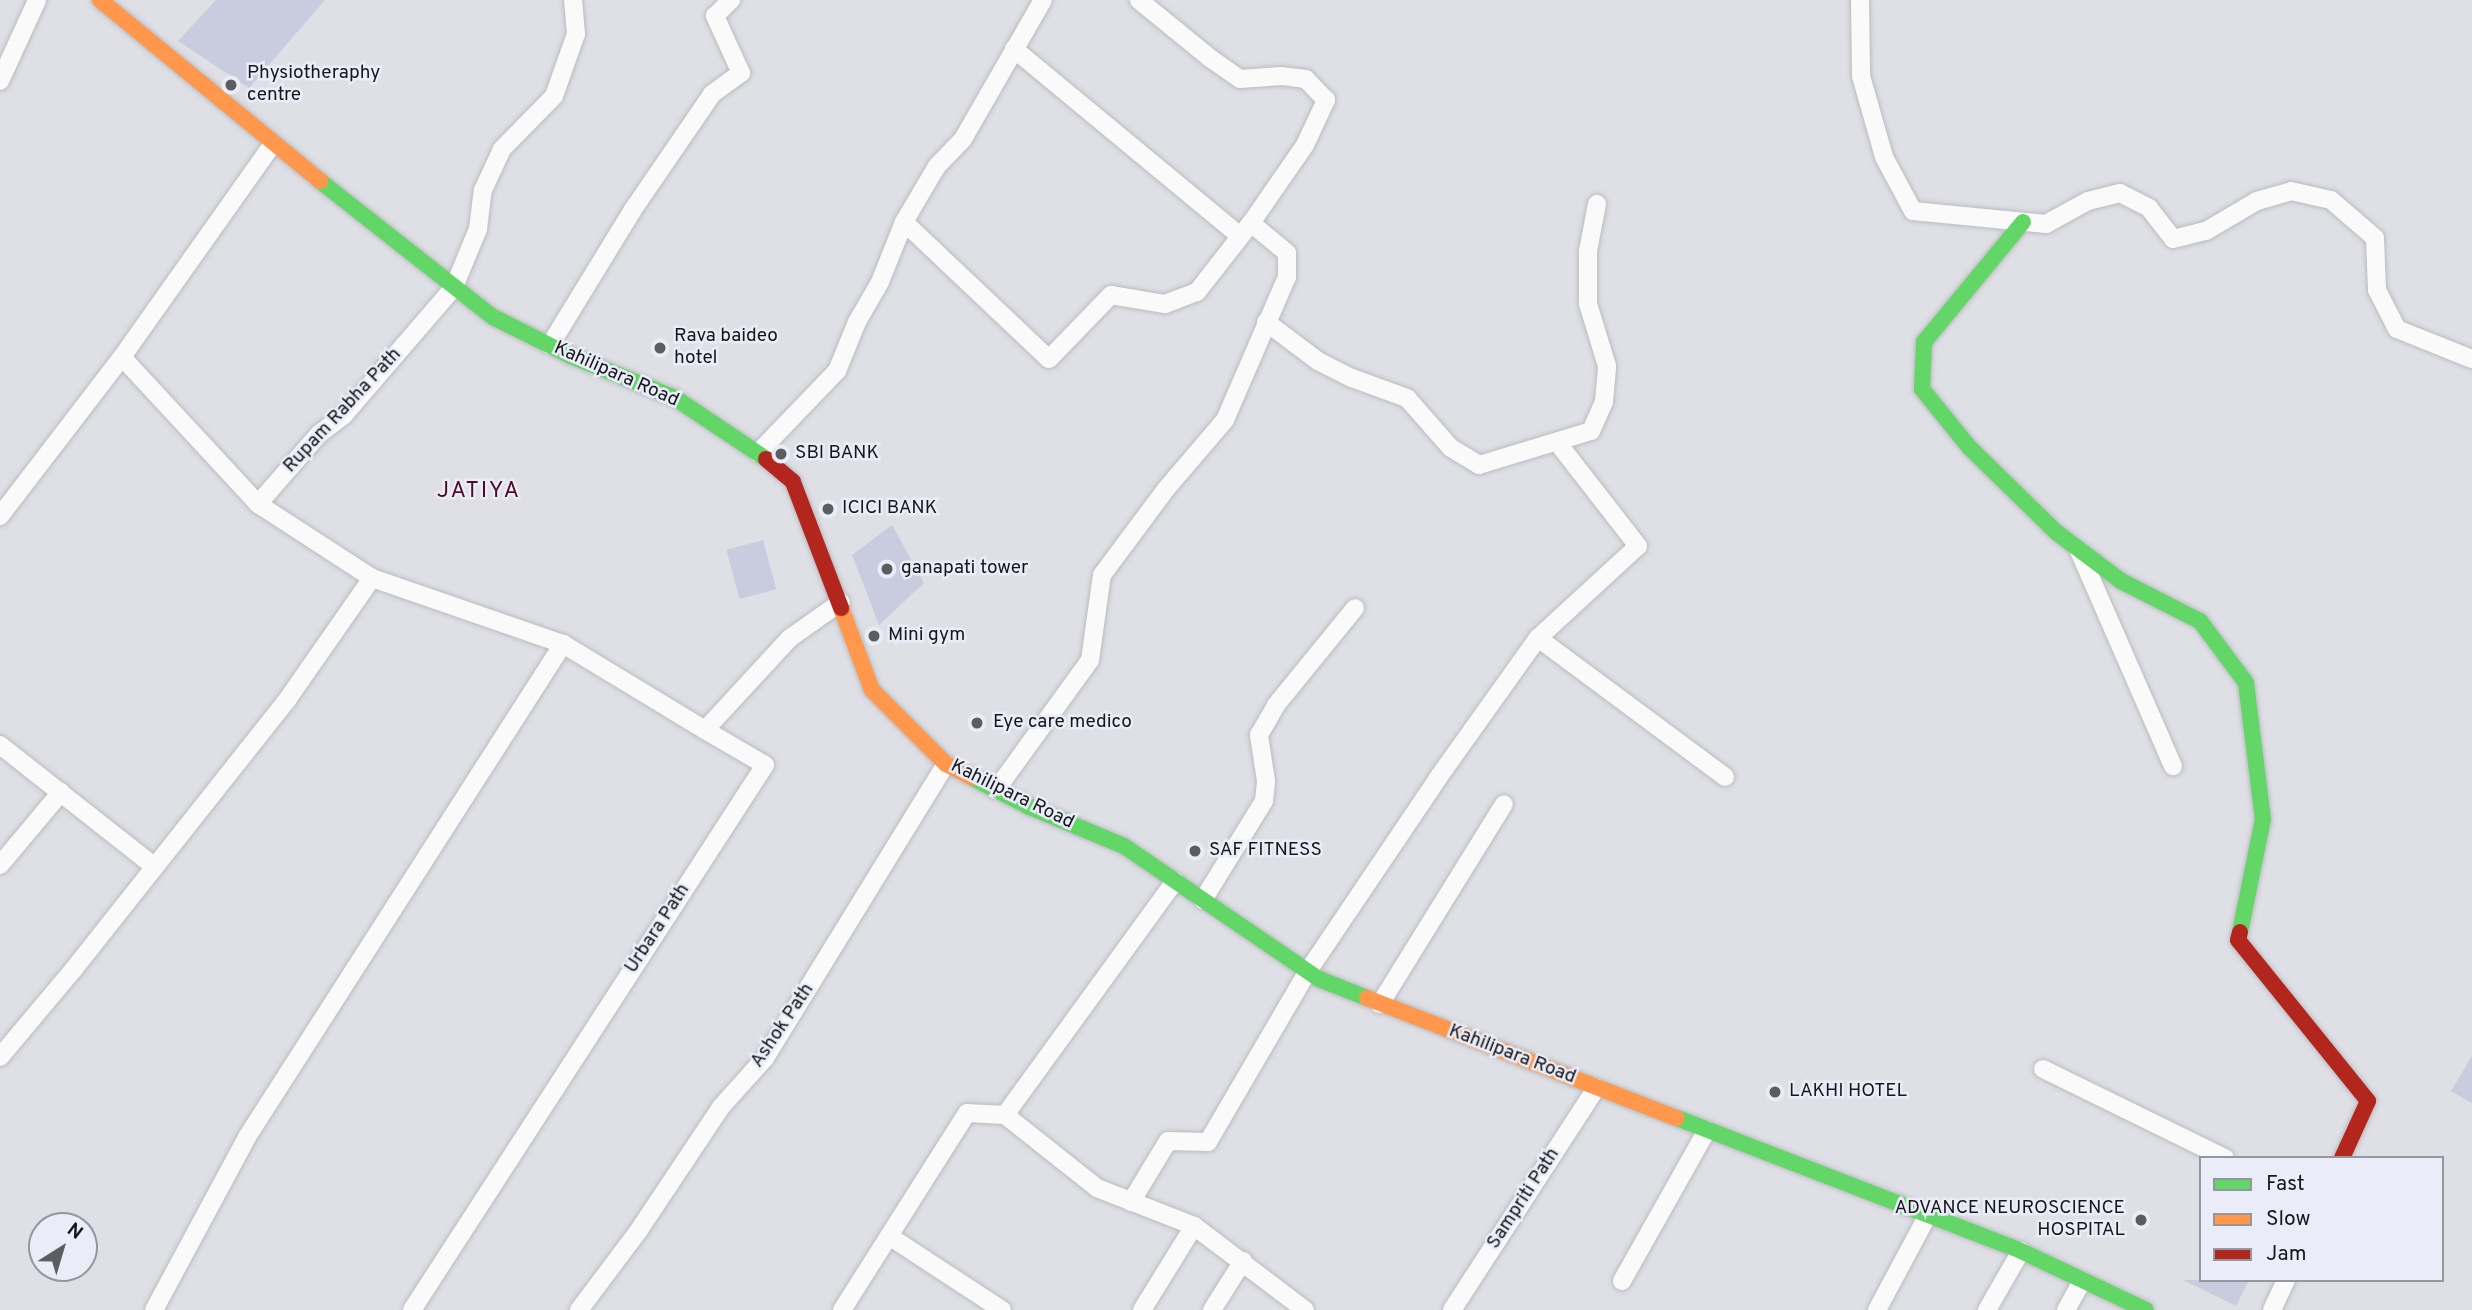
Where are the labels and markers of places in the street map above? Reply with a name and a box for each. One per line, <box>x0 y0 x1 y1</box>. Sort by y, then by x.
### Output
place label: Physiotheraphy centre <box>247 63 380 107</box>
marker: Physiotheraphy centre <box>221 75 241 95</box>
place label: Rava baideo hotel <box>674 326 778 370</box>
marker: Rava baideo hotel <box>652 340 668 356</box>
place label: SBI BANK <box>795 443 879 465</box>
marker: SBI BANK <box>773 446 789 462</box>
place label: ICICI BANK <box>842 498 937 520</box>
marker: ICICI BANK <box>820 501 836 517</box>
place label: ganapati tower <box>901 558 1029 580</box>
marker: ganapati tower <box>879 561 895 577</box>
place label: Mini gym <box>888 625 965 647</box>
marker: Mini gym <box>866 628 882 644</box>
place label: Eye care medico <box>993 712 1132 734</box>
marker: Eye care medico <box>967 713 987 733</box>
place label: SAF FITNESS <box>1209 840 1322 862</box>
marker: SAF FITNESS <box>1187 843 1203 859</box>
place label: LAKHI HOTEL <box>1789 1081 1907 1103</box>
marker: LAKHI HOTEL <box>1767 1084 1783 1100</box>
place label: ADVANCE NEUROSCIENCE HOSPITAL <box>1894 1198 2125 1242</box>
marker: ADVANCE NEUROSCIENCE HOSPITAL <box>2131 1210 2151 1230</box>

